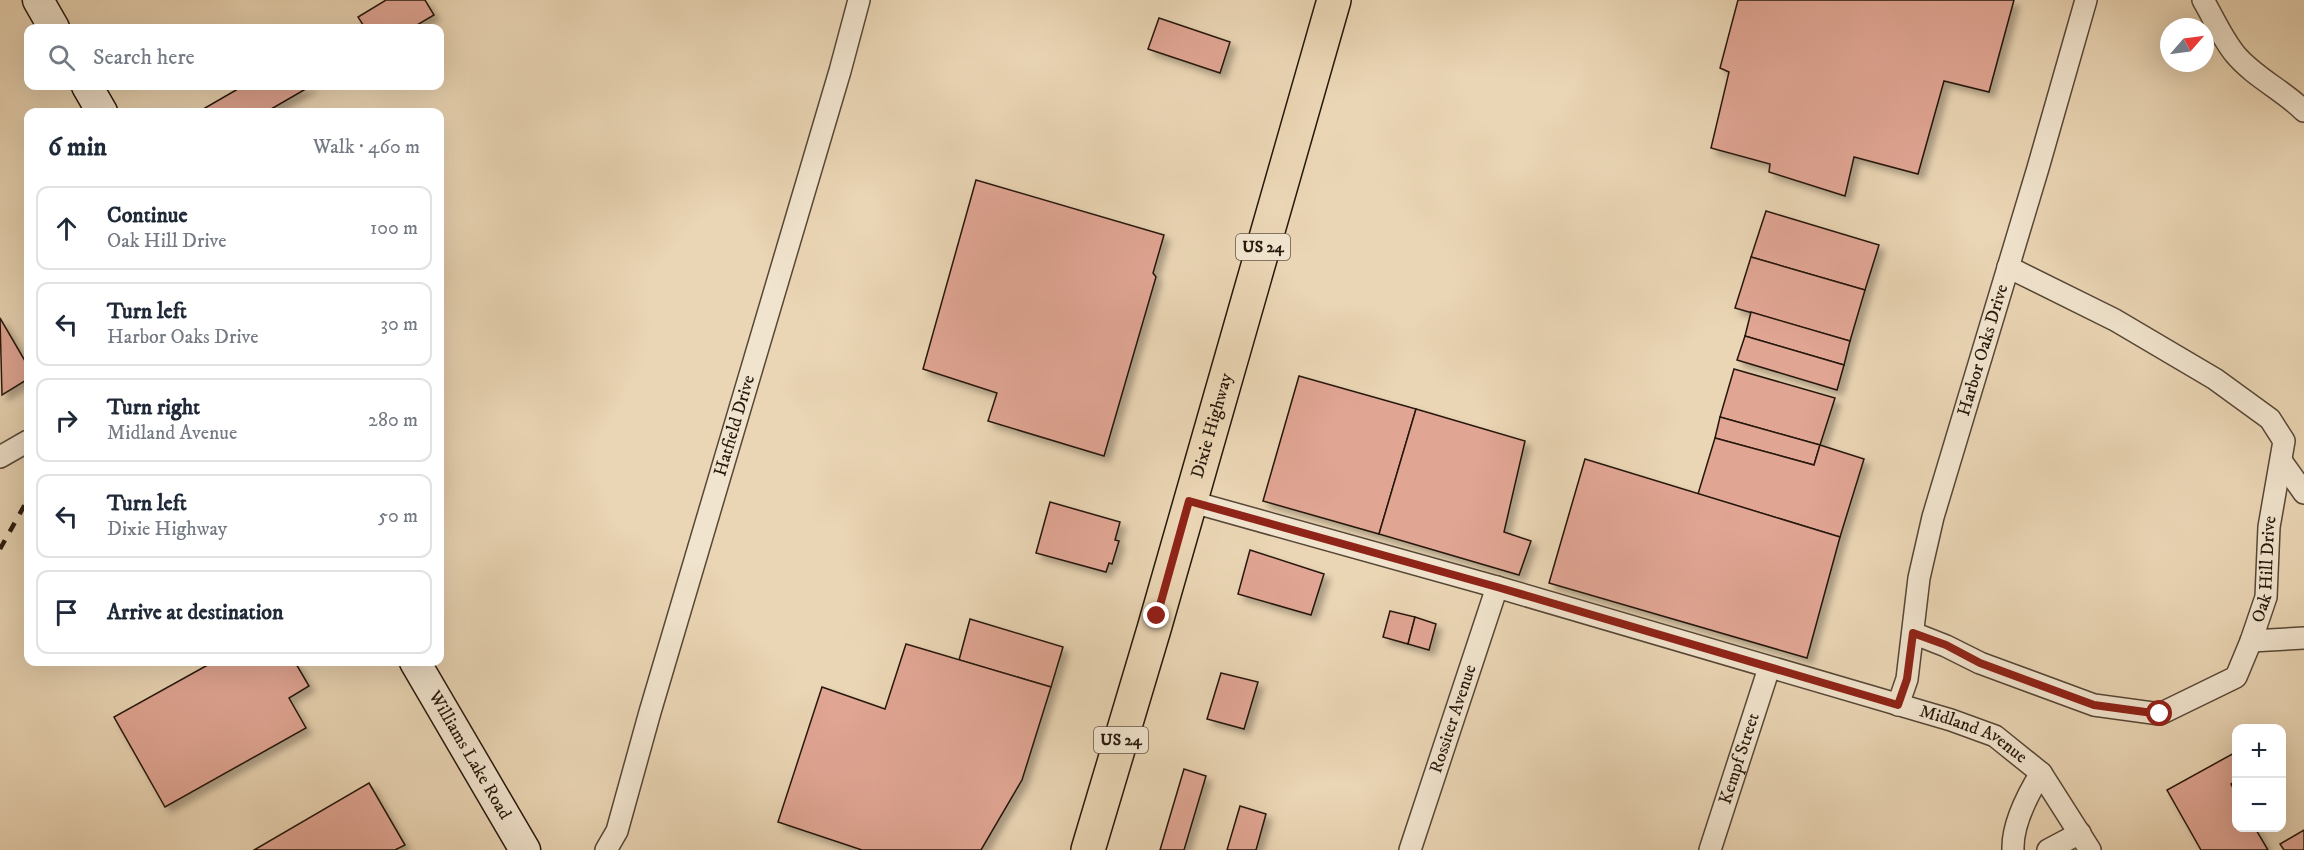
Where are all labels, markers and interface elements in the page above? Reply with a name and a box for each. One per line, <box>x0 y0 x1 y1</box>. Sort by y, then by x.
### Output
north arrow <box>2160 18 2214 72</box>
search box <box>24 24 444 90</box>
icon: search <box>45 41 78 74</box>
text: Search here <box>93 44 195 71</box>
text: 6 min <box>48 131 107 164</box>
text: Walk · 460 m <box>313 135 420 160</box>
text: Continue <box>107 202 188 229</box>
icon: ahead <box>50 212 83 245</box>
text: 100 m <box>370 216 418 241</box>
text: Oak Hill Drive <box>107 229 227 254</box>
road number: US 24 <box>1236 234 1290 260</box>
street label: Harbor Oaks Drive <box>1953 282 2013 419</box>
text: Turn left <box>107 298 187 325</box>
icon: left <box>50 308 83 341</box>
text: 30 m <box>380 312 418 337</box>
text: Harbor Oaks Drive <box>107 325 259 350</box>
street label: Dixie Highway <box>1187 370 1238 481</box>
street label: Hatfield Drive <box>709 373 760 479</box>
text: Turn right <box>107 394 200 421</box>
icon: right <box>50 404 83 437</box>
text: 280 m <box>368 408 418 433</box>
text: Midland Avenue <box>107 421 237 446</box>
text: Turn left <box>107 490 187 517</box>
icon: left <box>50 500 83 533</box>
text: 50 m <box>378 504 418 529</box>
street label: Oak Hill Drive <box>2247 514 2282 626</box>
text: Dixie Highway <box>107 517 227 542</box>
icon: arrive <box>50 596 83 629</box>
text: Arrive at destination <box>107 599 284 626</box>
route end <box>1143 602 1169 628</box>
street label: Rossiter Avenue <box>1425 662 1482 776</box>
street label: Williams Lake Road <box>423 686 516 824</box>
street label: Midland Avenue <box>1917 700 2031 768</box>
route start <box>2146 700 2172 726</box>
street label: Kempf Street <box>1715 710 1765 807</box>
map controls <box>2232 724 2286 832</box>
button: + <box>2232 724 2286 778</box>
road number: US 24 <box>1094 727 1148 753</box>
button: − <box>2232 778 2286 832</box>

